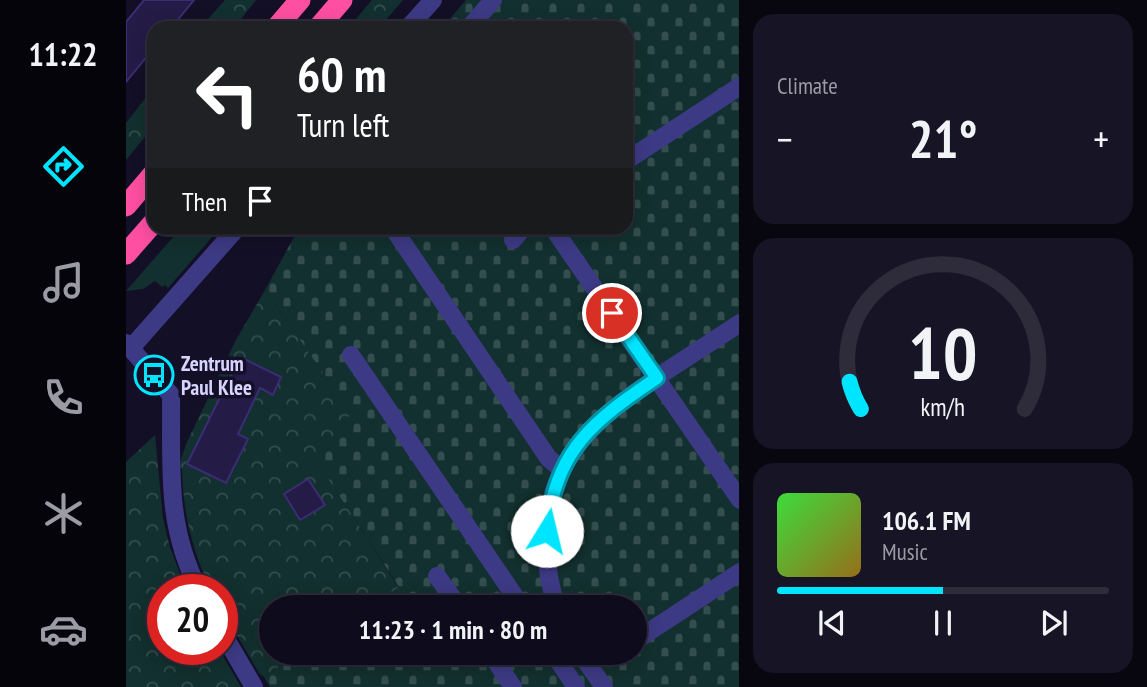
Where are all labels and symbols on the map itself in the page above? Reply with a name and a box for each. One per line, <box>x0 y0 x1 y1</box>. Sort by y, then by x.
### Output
pin <box>582 283 642 343</box>
place label: Zentrum Paul Klee <box>181 350 252 401</box>
bus stop icon: Zentrum Paul Klee <box>133 354 175 396</box>
position arrow <box>510 494 584 568</box>
speed limit sign: 20 <box>147 574 238 665</box>

